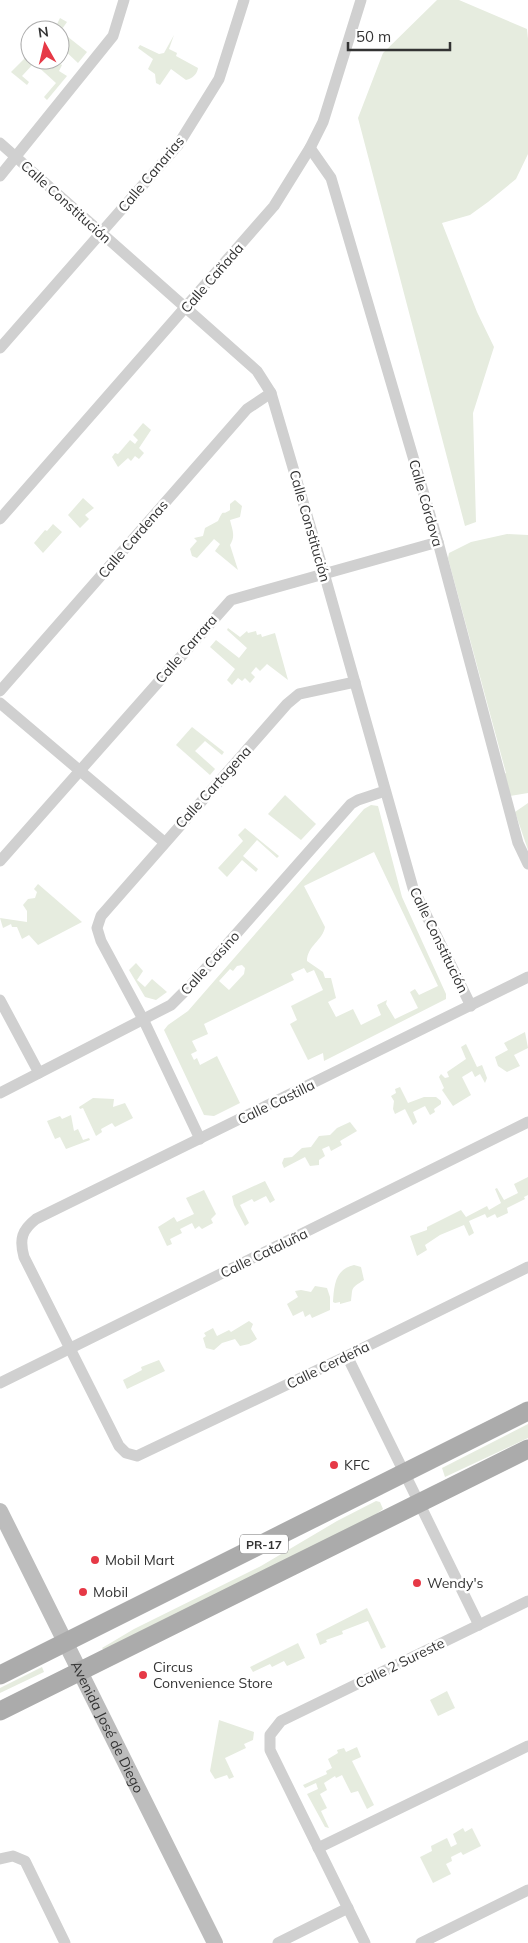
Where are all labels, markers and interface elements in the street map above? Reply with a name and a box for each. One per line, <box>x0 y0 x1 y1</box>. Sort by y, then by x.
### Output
north arrow <box>20 20 70 70</box>
scale bar <box>348 20 450 52</box>
text: N <box>37 22 50 42</box>
text: 50 m <box>356 27 391 46</box>
street label: Calle Canarias <box>114 132 188 216</box>
street label: Calle Constitución <box>17 157 115 247</box>
street label: Calle Cañada <box>177 239 247 317</box>
street label: Calle Córdova <box>405 457 447 549</box>
street label: Calle Constitución <box>285 468 335 584</box>
street label: Calle Cardenas <box>94 496 172 582</box>
street label: Calle Carrara <box>151 611 221 687</box>
street label: Calle Cartagena <box>171 742 255 832</box>
street label: Calle Constitución <box>406 884 472 996</box>
street label: Calle Casino <box>177 927 243 999</box>
street label: Calle Castilla <box>234 1076 318 1128</box>
street label: Calle Cataluña <box>217 1224 311 1282</box>
street label: Calle Cerdeña <box>284 1337 372 1393</box>
place label: KFC <box>344 1456 370 1474</box>
marker: KFC <box>328 1459 340 1471</box>
road number: PR-17 <box>240 1535 288 1554</box>
place label: Mobil Mart <box>105 1551 175 1569</box>
marker: Mobil Mart <box>89 1554 101 1566</box>
place label: Wendy's <box>427 1574 483 1592</box>
marker: Wendy's <box>411 1577 423 1589</box>
place label: Mobil <box>93 1583 128 1601</box>
marker: Mobil <box>77 1586 89 1598</box>
street label: Calle 2 Sureste <box>353 1634 447 1692</box>
street label: Avenida José de Diego <box>67 1658 148 1796</box>
place label: Circus Convenience Store <box>153 1658 273 1692</box>
marker: Circus Convenience Store <box>137 1669 149 1681</box>

